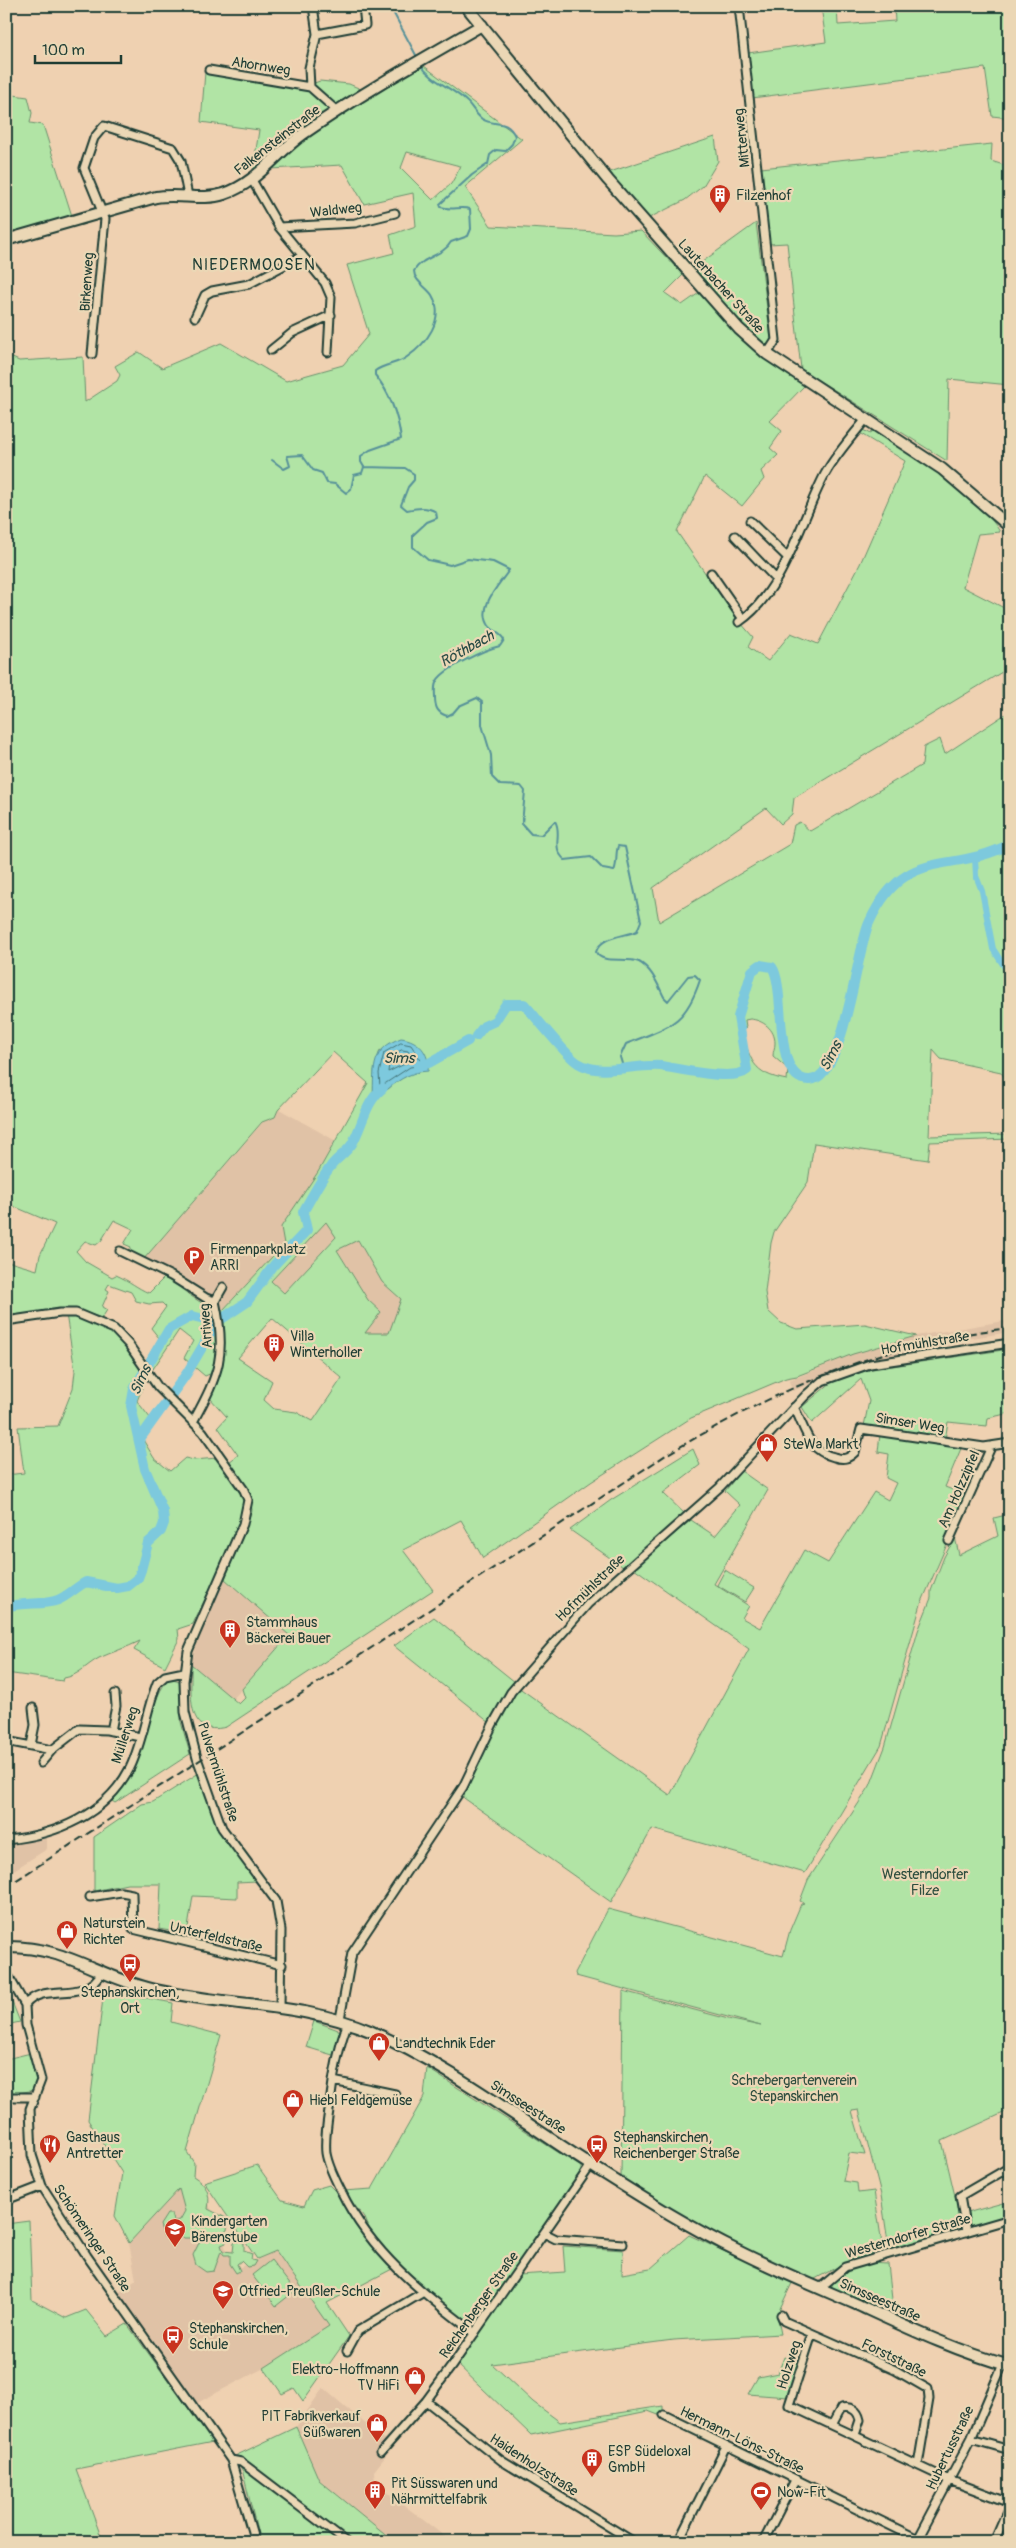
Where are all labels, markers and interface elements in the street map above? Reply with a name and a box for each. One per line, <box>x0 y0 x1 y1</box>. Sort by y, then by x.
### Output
scale bar <box>35 32 121 64</box>
text: 100 m <box>42 41 85 60</box>
street label: Ahornweg <box>230 53 292 79</box>
street label: Falkensteinstraße <box>231 101 323 179</box>
street label: Mitterweg <box>730 108 754 168</box>
building icon: Filzenhof <box>708 183 732 214</box>
place label: Filzenhof <box>736 187 792 204</box>
street label: Waldweg <box>309 199 363 221</box>
street label: Lauterbacher Straße <box>674 236 768 337</box>
street label: Birkenweg <box>76 252 98 312</box>
district label: NIEDERMOOSEN <box>192 255 316 275</box>
water label: Röthbach <box>437 626 498 672</box>
water label: Sims <box>816 1036 848 1074</box>
water label: Sims <box>384 1049 417 1068</box>
place label: Firmenparkplatz ARRI <box>210 1241 306 1274</box>
parking icon: Firmenparkplatz ARRI <box>182 1245 206 1276</box>
street label: Arriweg <box>196 1303 216 1349</box>
place label: Villa Winterholler <box>290 1328 362 1361</box>
street label: Hofmühlstraße <box>879 1328 971 1358</box>
building icon: Villa Winterholler <box>262 1332 286 1363</box>
water label: Sims <box>126 1360 157 1398</box>
street label: Simser Weg <box>874 1409 946 1437</box>
shop icon: SteWa Markt <box>755 1432 779 1463</box>
place label: SteWa Markt <box>783 1436 859 1453</box>
street label: Am Holzzipfel <box>934 1448 984 1530</box>
street label: Hofmühlstraße <box>552 1551 628 1625</box>
place label: Stammhaus Bäckerei Bauer <box>246 1614 331 1647</box>
building icon: Stammhaus Bäckerei Bauer <box>218 1618 242 1649</box>
street label: Müllerweg <box>108 1704 142 1766</box>
street label: Pulvermühlstraße <box>194 1720 242 1824</box>
park label: Westerndorfer Filze <box>882 1866 968 1899</box>
place label: Naturstein Richter <box>83 1915 145 1948</box>
street label: Unterfeldstraße <box>168 1918 264 1956</box>
shop icon: Naturstein Richter <box>55 1919 79 1950</box>
bus stop icon: Stephanskirchen, Ort <box>118 1952 142 1983</box>
place label: Stephanskirchen, Ort <box>81 1984 179 2017</box>
shop icon: Landtechnik Eder <box>367 2031 391 2062</box>
place label: Landtechnik Eder <box>395 2035 495 2052</box>
park label: Schrebergartenverein Stepanskirchen <box>731 2072 857 2105</box>
street label: Simsseestraße <box>487 2076 569 2138</box>
shop icon: Hiebl Feldgemüse <box>281 2088 305 2119</box>
place label: Hiebl Feldgemüse <box>309 2092 412 2109</box>
place label: Gasthaus Antretter <box>66 2129 123 2162</box>
place label: Stephanskirchen, Reichenberger Straße <box>613 2129 739 2162</box>
restaurant icon: Gasthaus Antretter <box>38 2133 62 2164</box>
bus stop icon: Stephanskirchen, Reichenberger Straße <box>585 2133 609 2164</box>
street label: Schömeringer Straße <box>50 2181 134 2295</box>
street label: Westerndorfer Straße <box>844 2210 973 2262</box>
place label: Kindergarten Bärenstube <box>191 2213 267 2246</box>
school or university icon: Kindergarten Bärenstube <box>163 2217 187 2248</box>
street label: Reichenberger Straße <box>436 2248 522 2362</box>
street label: Simsseestraße <box>837 2275 923 2325</box>
school or university icon: Otfried-Preußler-Schule <box>211 2279 235 2310</box>
place label: Otfried-Preußler-Schule <box>239 2283 380 2300</box>
place label: Stephanskirchen, Schule <box>189 2320 288 2353</box>
bus stop icon: Stephanskirchen, Schule <box>161 2324 185 2355</box>
street label: Forststraße <box>859 2335 929 2381</box>
street label: Holzweg <box>773 2338 805 2392</box>
place label: Elektro-Hoffmann TV HiFi <box>292 2361 400 2394</box>
shop icon: Elektro-Hoffmann TV HiFi <box>403 2365 427 2396</box>
street label: Hermann-Löns-Straße <box>677 2403 807 2477</box>
street label: Hubertusstraße <box>922 2403 978 2493</box>
place label: PIT Fabrikverkauf Süßwaren <box>261 2408 361 2441</box>
shop icon: PIT Fabrikverkauf Süßwaren <box>365 2412 389 2443</box>
street label: Haidenholzstraße <box>487 2430 582 2500</box>
place label: ESP Südeloxal GmbH <box>608 2443 691 2476</box>
building icon: ESP Südeloxal GmbH <box>580 2447 604 2478</box>
place label: Pit Süsswaren und Nährmittelfabrik <box>391 2475 498 2508</box>
building icon: Pit Süsswaren und Nährmittelfabrik <box>363 2479 387 2510</box>
sports icon: Now-Fit <box>749 2480 773 2511</box>
place label: Now-Fit <box>777 2484 826 2501</box>

